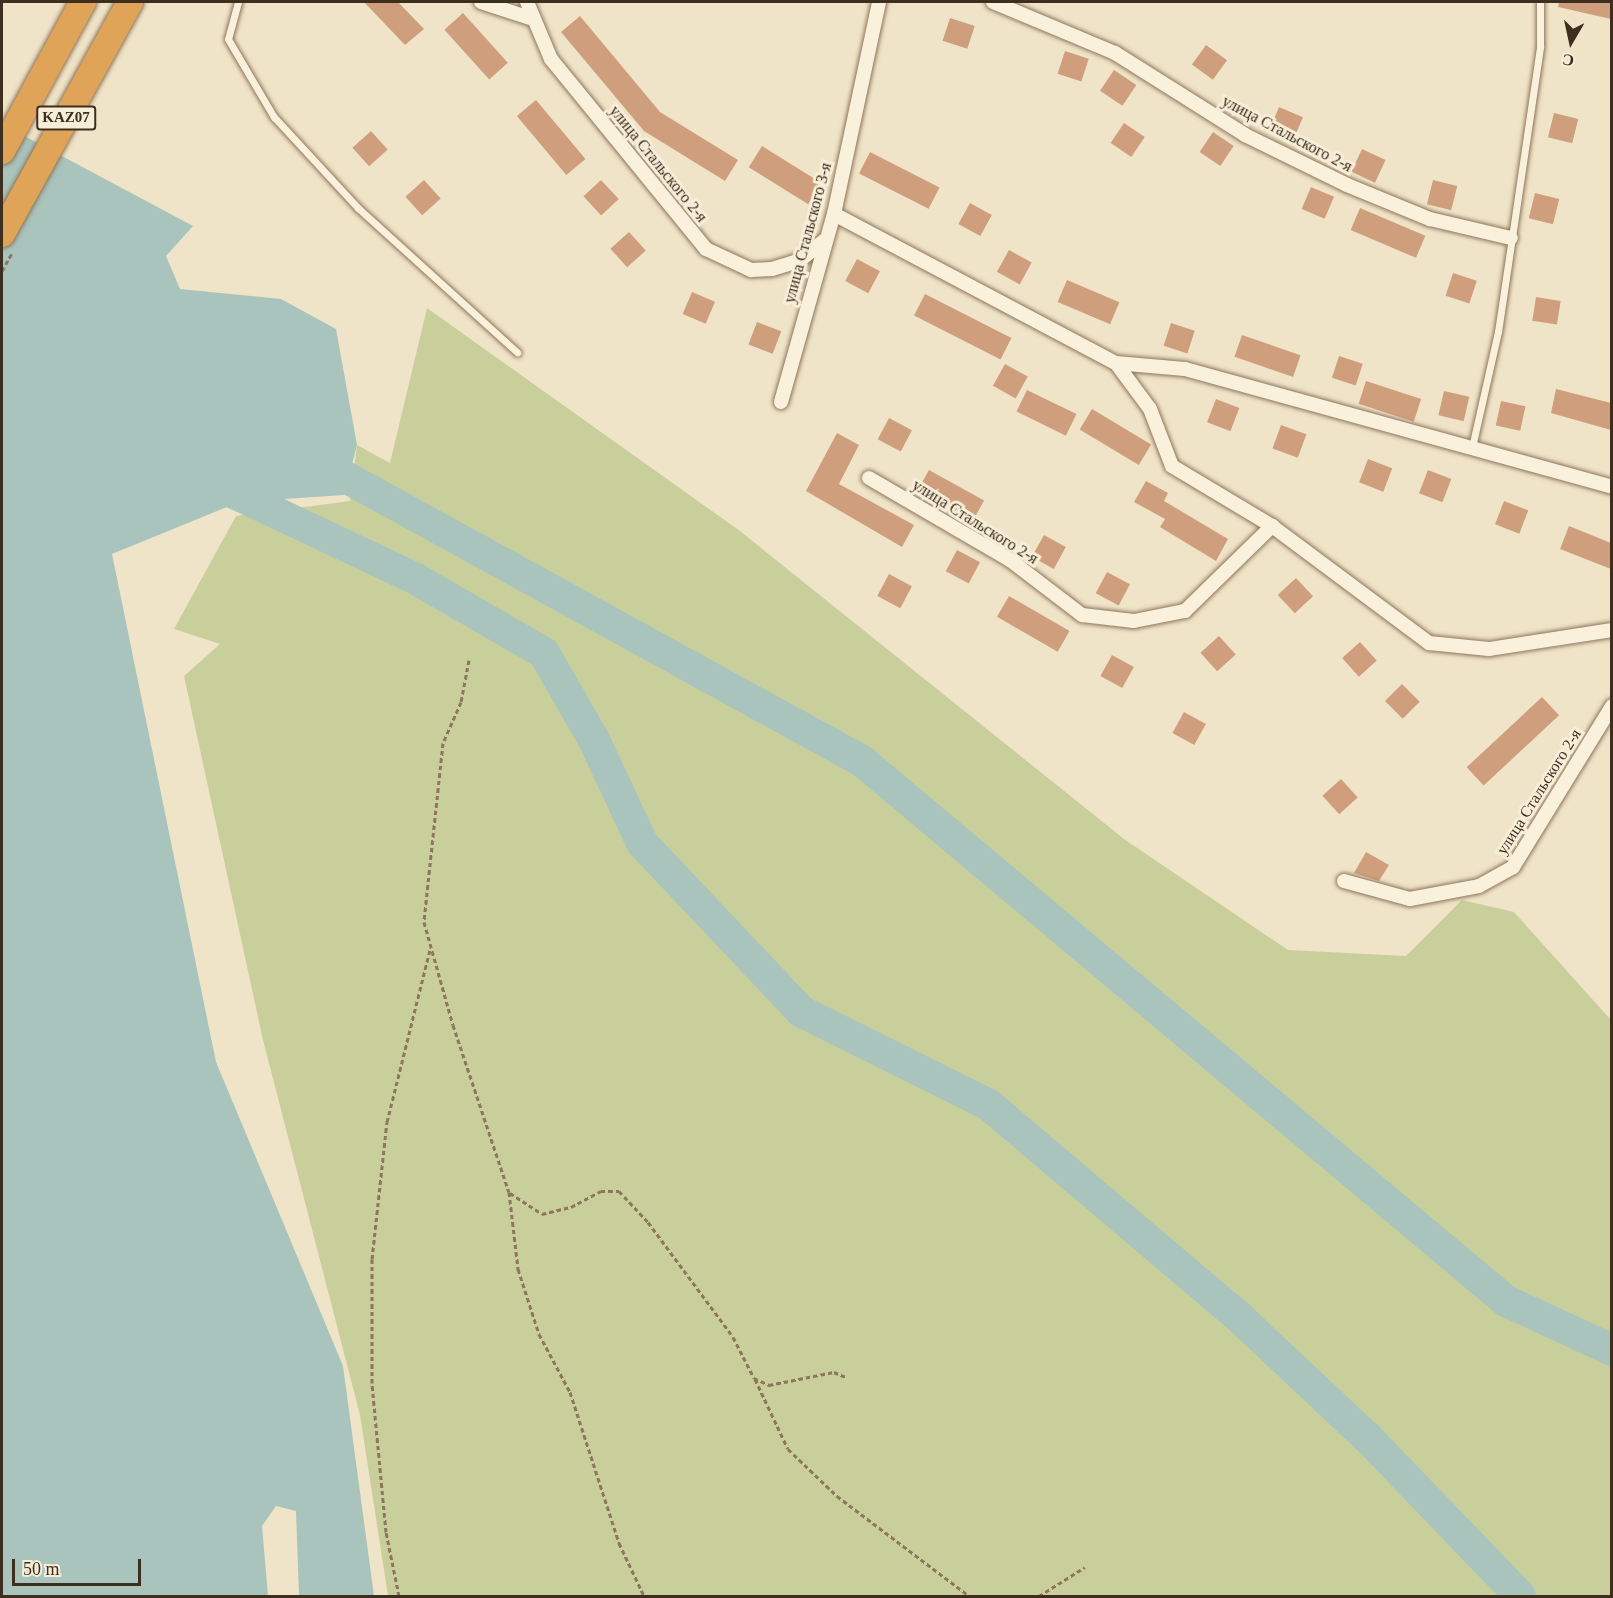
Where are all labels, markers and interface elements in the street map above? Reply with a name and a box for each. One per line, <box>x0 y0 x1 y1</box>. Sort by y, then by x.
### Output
north arrow <box>1541 12 1601 72</box>
text: С <box>1561 51 1575 70</box>
street label: улица Стальского 2-я <box>1219 92 1355 176</box>
street label: улица Стальского 2-я <box>605 102 711 226</box>
road number: KAZ07 <box>36 106 96 130</box>
street label: улица Стальского 3-я <box>780 161 836 305</box>
street label: улица Стальского 2-я <box>909 476 1041 568</box>
street label: улица Стальского 2-я <box>1493 726 1585 858</box>
scale bar <box>15 1547 144 1585</box>
text: 50 m <box>23 1559 60 1579</box>

